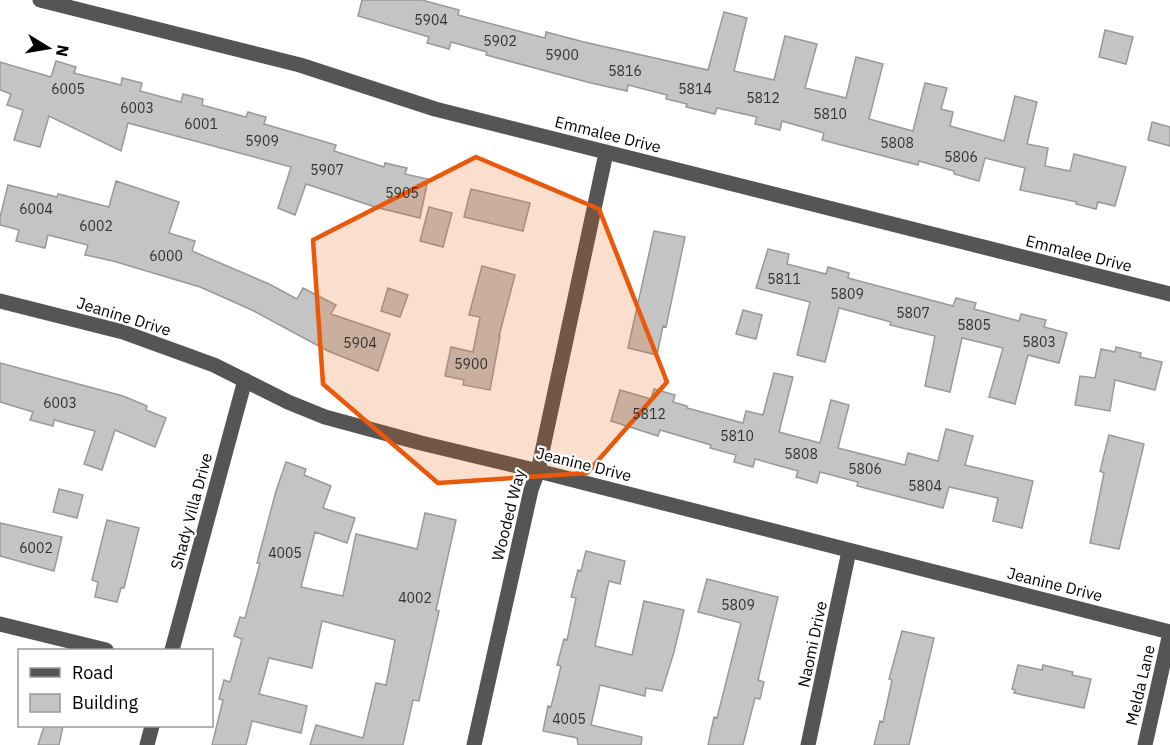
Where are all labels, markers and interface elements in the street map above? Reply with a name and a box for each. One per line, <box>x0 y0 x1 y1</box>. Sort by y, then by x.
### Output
house number: 5904 <box>414 11 448 29</box>
north arrow <box>18 18 78 78</box>
house number: 5902 <box>483 32 517 50</box>
text: N <box>52 43 74 58</box>
house number: 5900 <box>545 46 579 64</box>
house number: 5816 <box>608 62 642 80</box>
house number: 6005 <box>51 80 85 98</box>
house number: 5814 <box>678 80 712 98</box>
house number: 5812 <box>746 89 780 107</box>
house number: 6003 <box>120 99 154 117</box>
house number: 5810 <box>813 105 847 123</box>
street label: Emmalee Drive <box>553 111 663 157</box>
house number: 6001 <box>184 115 218 133</box>
house number: 5909 <box>245 132 279 150</box>
house number: 5808 <box>880 134 914 152</box>
house number: 5806 <box>944 148 978 166</box>
house number: 5907 <box>310 161 344 179</box>
house number: 5905 <box>385 184 419 202</box>
house number: 6004 <box>19 200 53 218</box>
house number: 6002 <box>79 217 113 235</box>
street label: Emmalee Drive <box>1024 230 1134 276</box>
house number: 6000 <box>149 247 183 265</box>
house number: 5811 <box>767 270 801 288</box>
house number: 5809 <box>830 285 864 303</box>
street label: Jeanine Drive <box>75 292 174 340</box>
house number: 5807 <box>896 304 930 322</box>
house number: 5805 <box>957 316 991 334</box>
house number: 5803 <box>1022 333 1056 351</box>
house number: 5904 <box>343 334 377 352</box>
house number: 5900 <box>454 355 488 373</box>
house number: 6003 <box>43 394 77 412</box>
house number: 5812 <box>632 405 666 423</box>
house number: 5810 <box>720 427 754 445</box>
street label: Jeanine Drive <box>534 443 634 486</box>
house number: 5808 <box>784 445 818 463</box>
street label: Shady Villa Drive <box>166 450 216 571</box>
house number: 5806 <box>848 460 882 478</box>
street label: Wooded Way <box>487 467 529 563</box>
house number: 5804 <box>908 477 942 495</box>
house number: 6002 <box>19 539 53 557</box>
house number: 4005 <box>268 544 302 562</box>
street label: Jeanine Drive <box>1005 563 1105 606</box>
house number: 4002 <box>398 589 432 607</box>
house number: 5809 <box>721 596 755 614</box>
street label: Naomi Drive <box>793 599 831 689</box>
street label: Melda Lane <box>1121 643 1159 727</box>
legend <box>18 649 213 727</box>
text: Road <box>72 661 113 684</box>
text: Building <box>72 691 139 714</box>
house number: 4005 <box>552 710 586 728</box>

